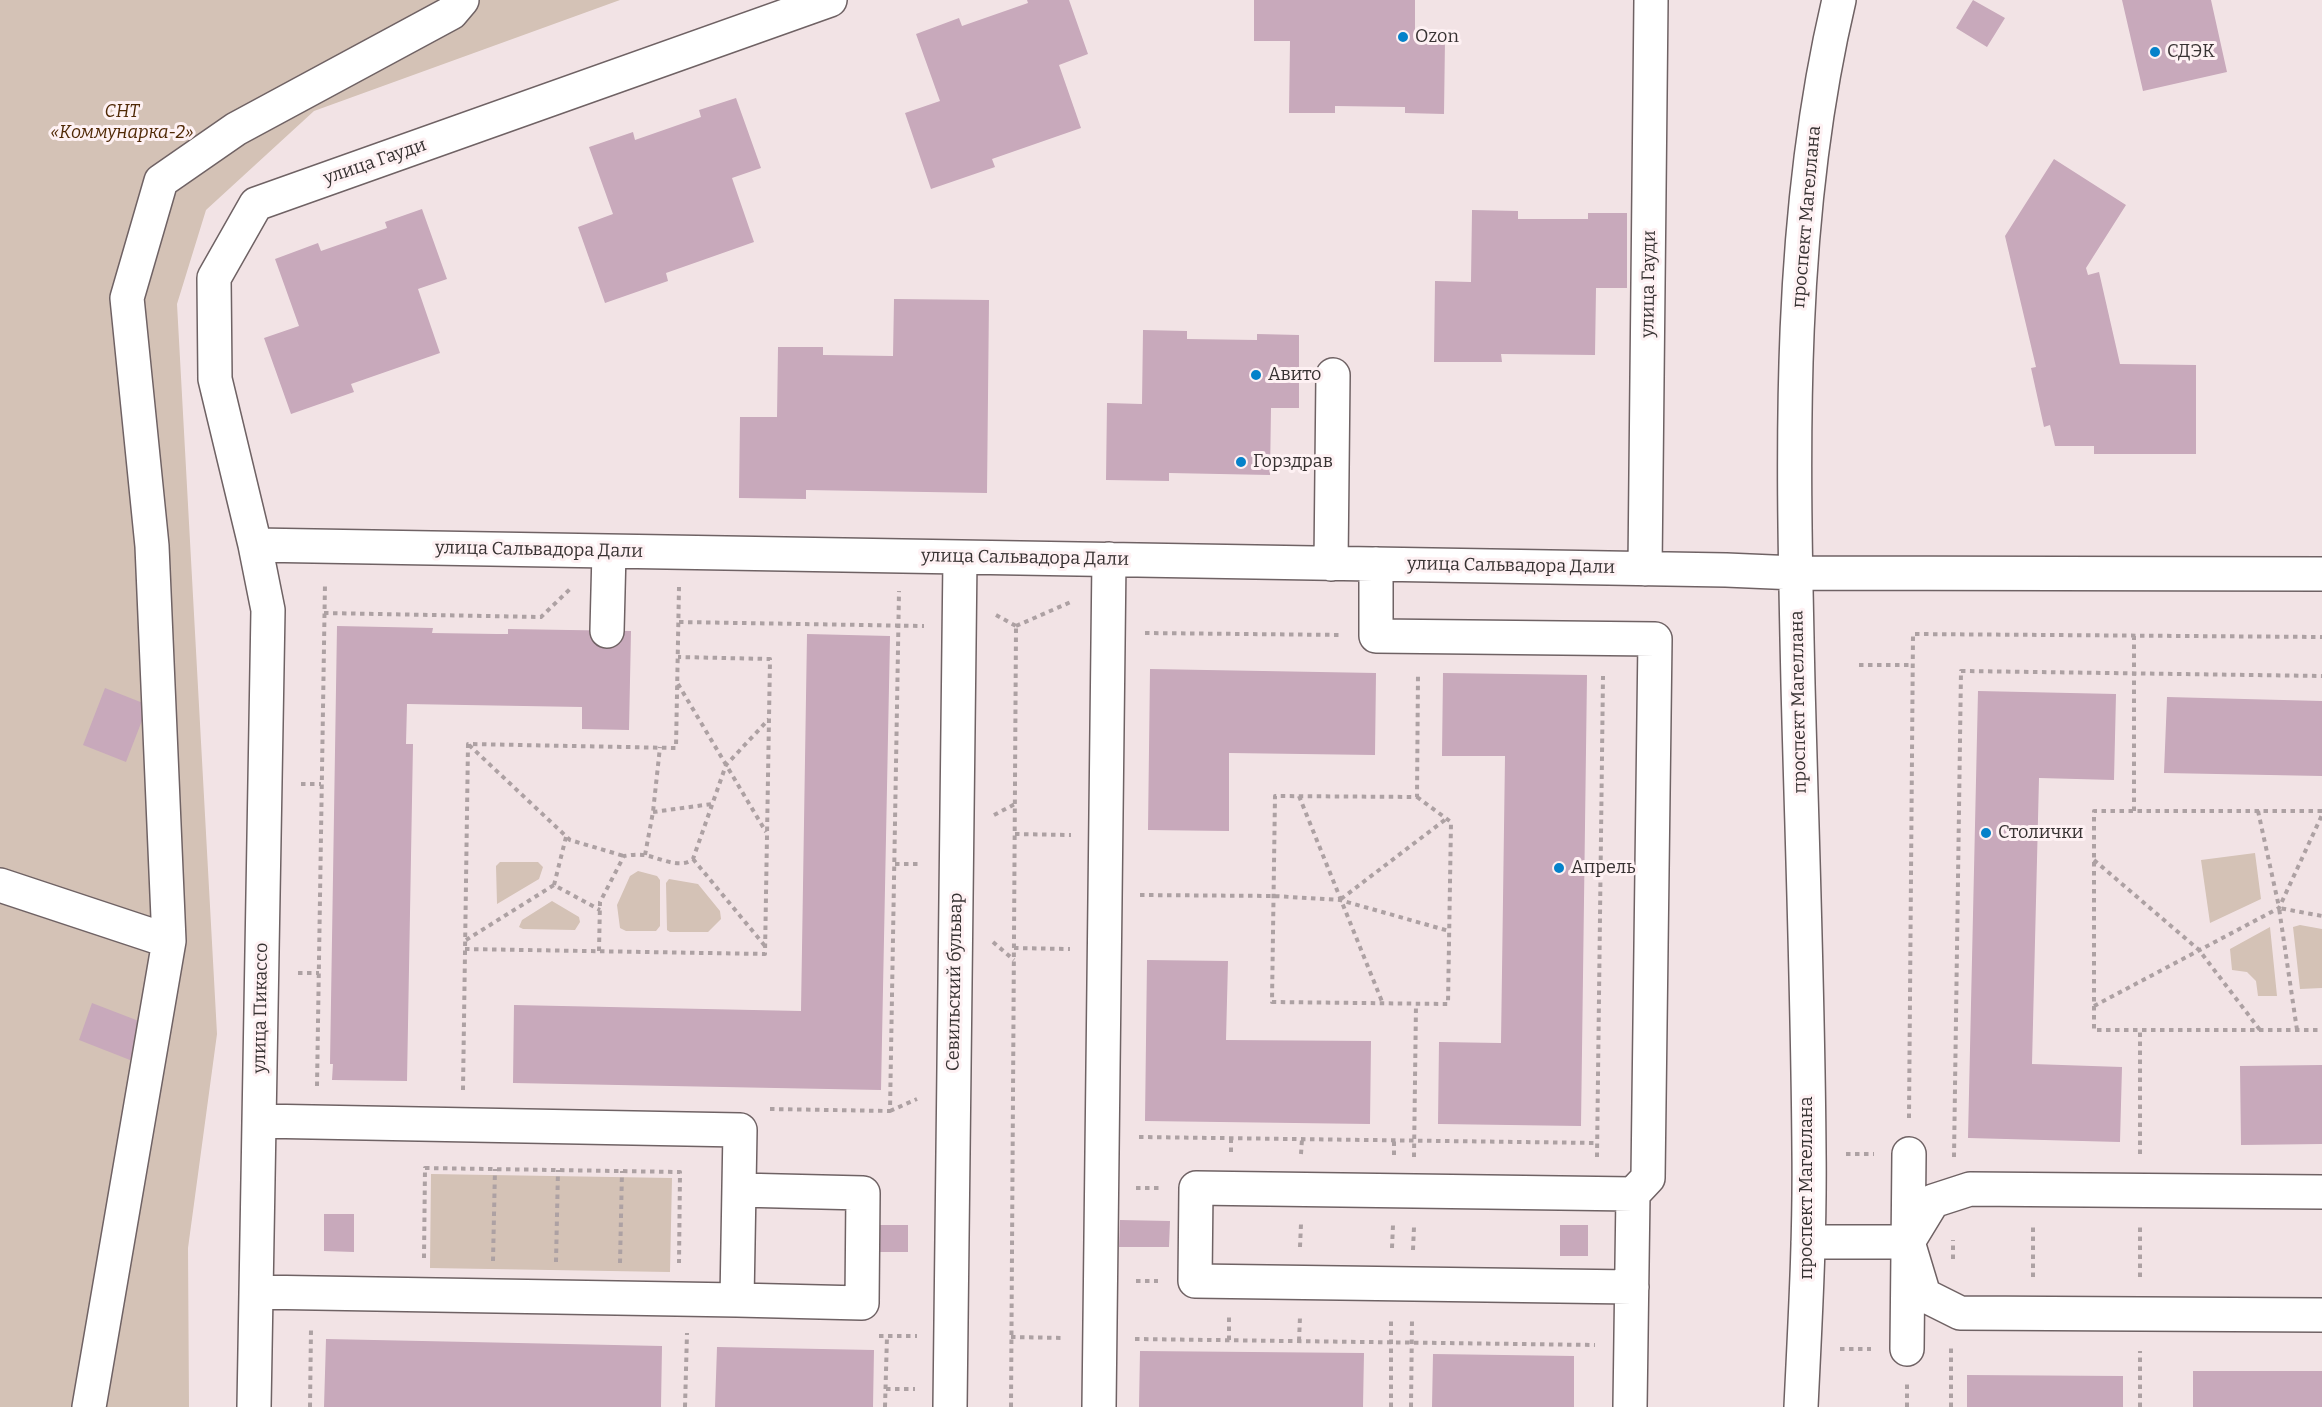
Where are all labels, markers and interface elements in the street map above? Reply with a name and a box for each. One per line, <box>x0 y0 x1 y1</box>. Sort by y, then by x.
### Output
place label: Ozon <box>1415 26 1459 48</box>
marker: Ozon <box>1396 30 1410 44</box>
place label: СДЭК <box>2167 41 2215 63</box>
marker: СДЭК <box>2148 45 2162 59</box>
park label: СНТ «Коммунарка-2» <box>51 101 193 144</box>
street label: проспект Магеллана <box>1788 125 1826 309</box>
street label: улица Гауди <box>321 134 429 190</box>
street label: улица Гауди <box>1637 230 1661 338</box>
place label: Авито <box>1268 364 1321 386</box>
marker: Авито <box>1249 368 1263 382</box>
place label: Горздрав <box>1253 451 1333 473</box>
marker: Горздрав <box>1234 455 1248 469</box>
street label: улица Сальвадора Дали <box>435 537 643 563</box>
street label: улица Сальвадора Дали <box>921 545 1129 571</box>
street label: улица Сальвадора Дали <box>1407 553 1615 579</box>
street label: проспект Магеллана <box>1787 610 1811 794</box>
place label: Столички <box>1998 822 2083 844</box>
marker: Столички <box>1979 826 1993 840</box>
place label: Апрель <box>1571 857 1635 879</box>
marker: Апрель <box>1552 861 1566 875</box>
street label: Севильский бульвар <box>943 893 967 1071</box>
street label: улица Пикассо <box>249 942 273 1074</box>
street label: проспект Магеллана <box>1796 1096 1818 1280</box>

